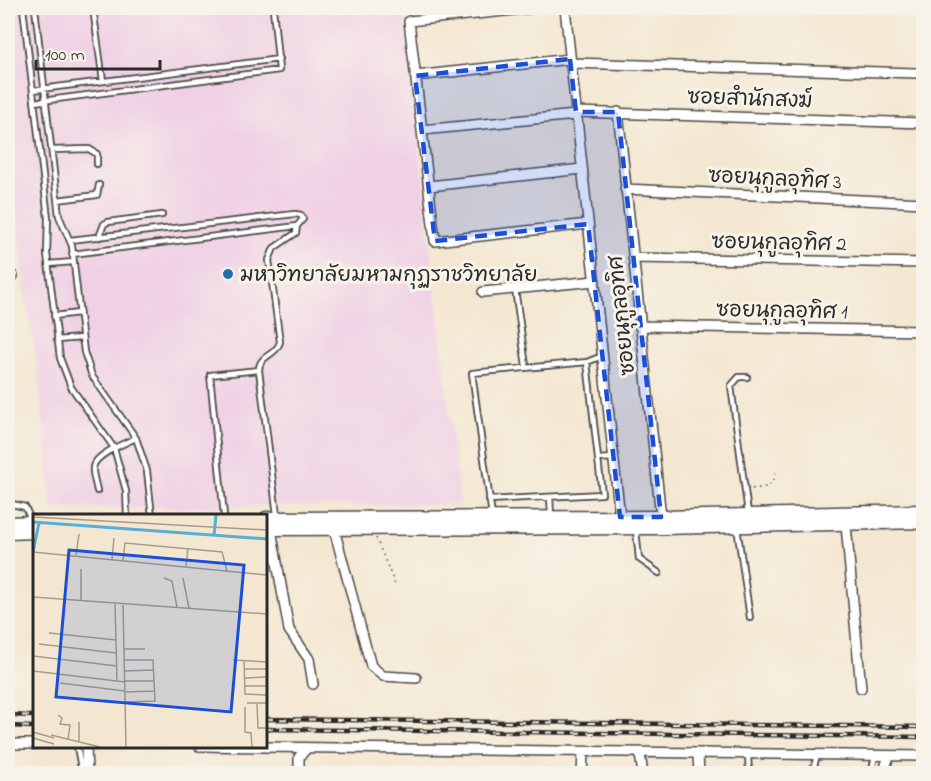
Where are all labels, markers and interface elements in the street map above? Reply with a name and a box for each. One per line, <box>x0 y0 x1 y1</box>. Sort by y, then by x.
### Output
scale bar <box>36 33 160 71</box>
text: 100 m <box>45 43 85 69</box>
street label: ซอยสำนักสงฆ์ <box>687 83 813 117</box>
street label: ซอยนุกูลอุทิศ 3 <box>707 162 842 198</box>
street label: ซอยนุกูลอุทิศ 2 <box>711 228 847 260</box>
street label: ซอยนุกูลอุทิศ <box>602 253 644 377</box>
place label: มหาวิทยาลัยมหามกุฏราชวิทยาลัย <box>240 261 538 291</box>
marker: มหาวิทยาลัยมหามกุฏราชวิทยาลัย <box>221 267 235 281</box>
street label: ซอยนุกูลอุทิศ 1 <box>716 296 848 328</box>
inset map <box>33 514 267 748</box>

